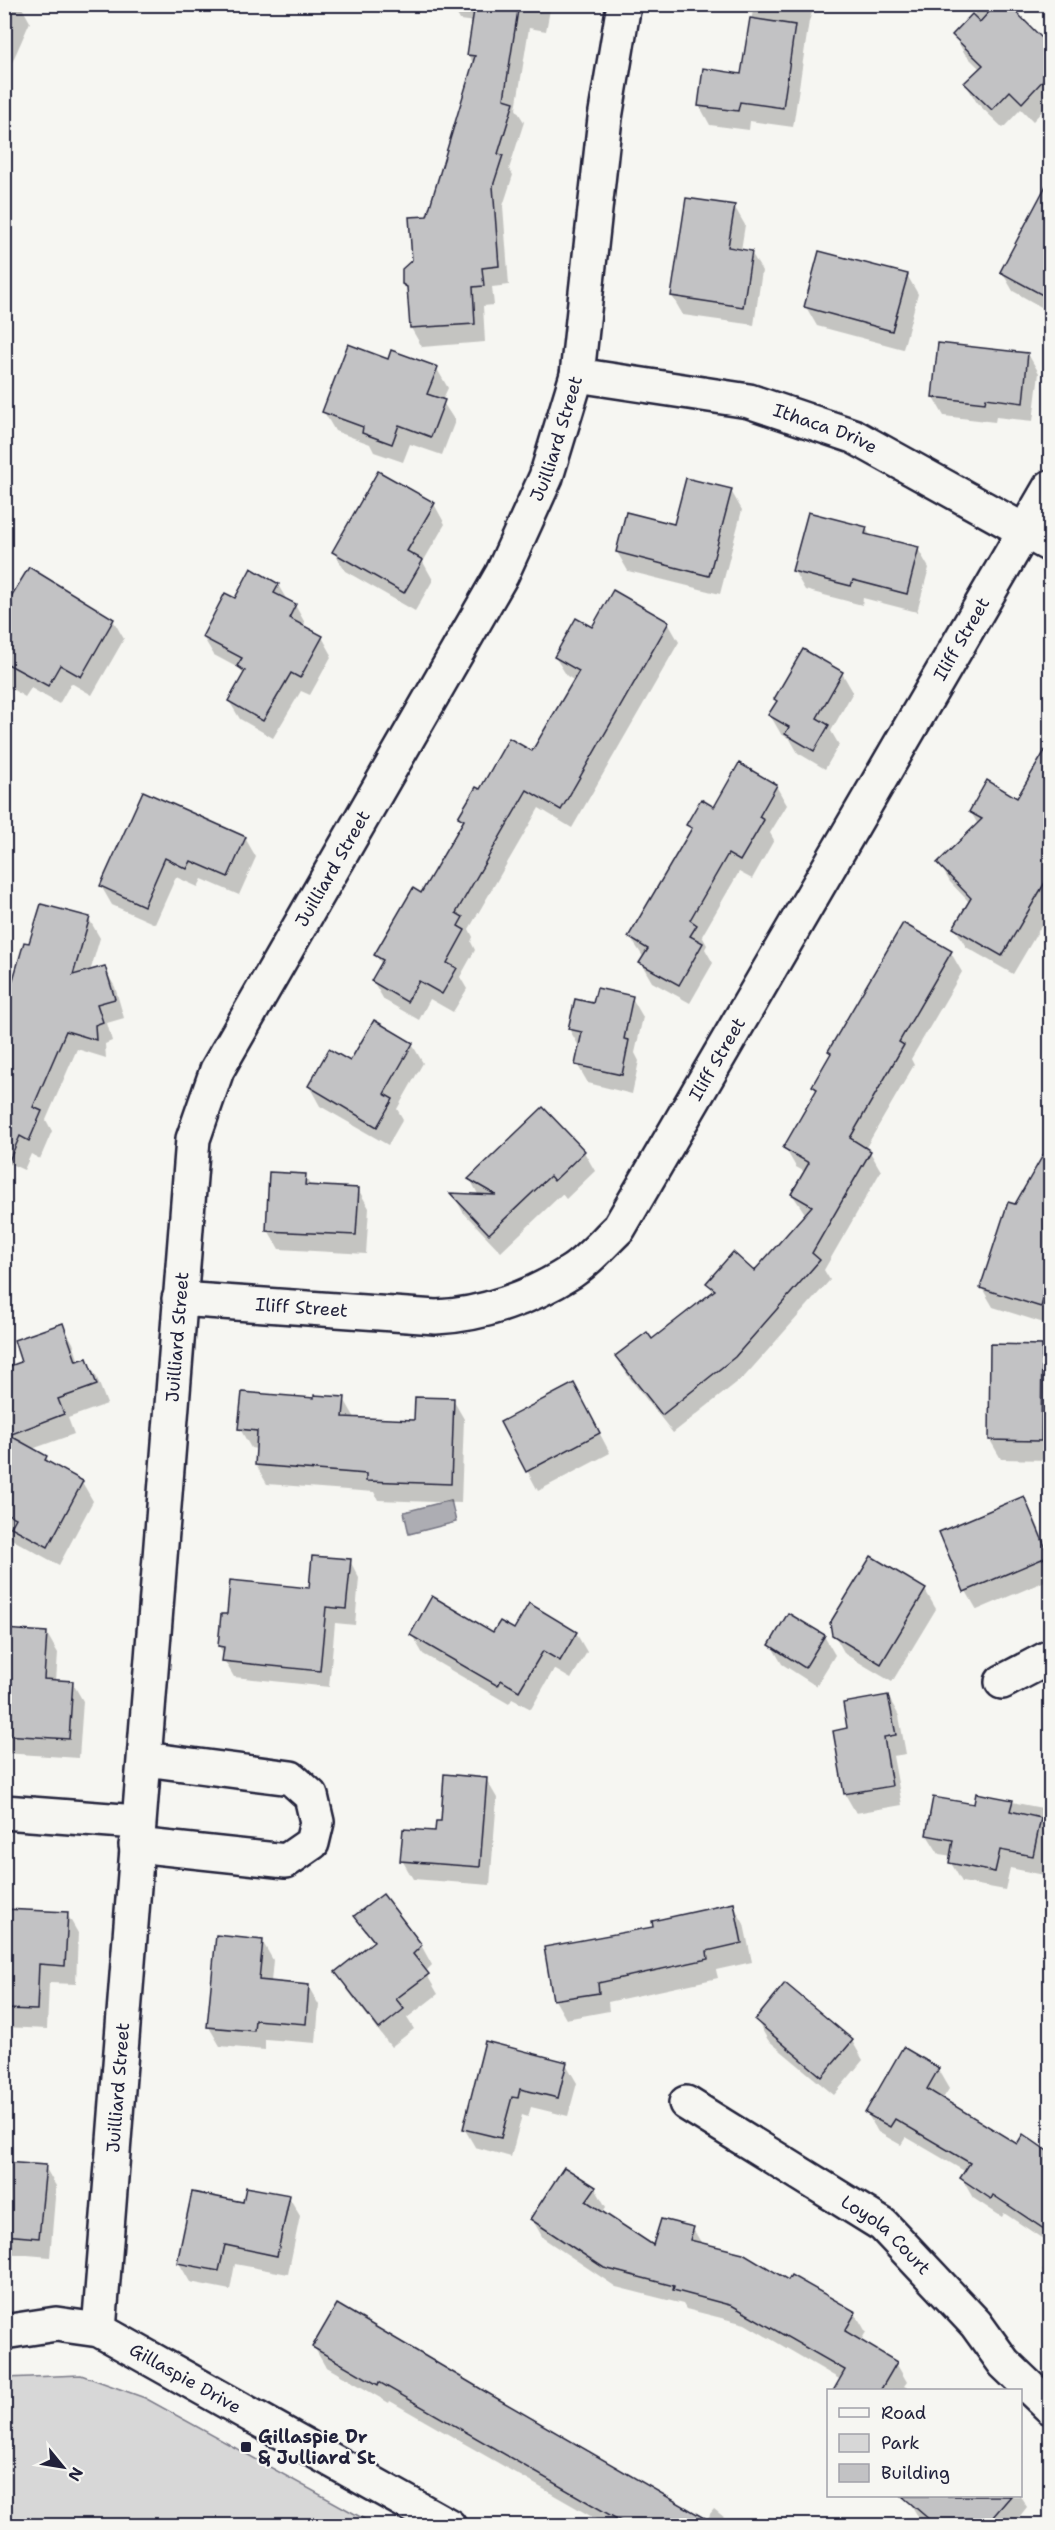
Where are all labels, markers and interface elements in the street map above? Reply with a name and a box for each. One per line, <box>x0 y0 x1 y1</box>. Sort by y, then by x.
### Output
street label: Juilliard Street <box>524 373 588 505</box>
street label: Ithaca Drive <box>770 398 882 459</box>
street label: Iliff Street <box>928 593 995 685</box>
street label: Juilliard Street <box>290 806 376 931</box>
street label: Iliff Street <box>684 1013 751 1105</box>
street label: Juilliard Street <box>160 1271 194 1403</box>
street label: Iliff Street <box>255 1292 349 1323</box>
street label: Juilliard Street <box>101 2022 135 2154</box>
street label: Loyola Court <box>836 2190 936 2280</box>
street label: Gillaspie Drive <box>125 2337 246 2419</box>
legend <box>827 2389 1022 2497</box>
text: Road <box>881 2401 926 2425</box>
place label: Gillaspie Dr & Julliard St <box>258 2425 376 2470</box>
text: Park <box>881 2431 920 2455</box>
north arrow <box>33 2437 93 2497</box>
marker: Gillaspie Dr & Julliard St <box>239 2440 253 2454</box>
text: Building <box>881 2461 950 2485</box>
text: N <box>63 2464 88 2485</box>

